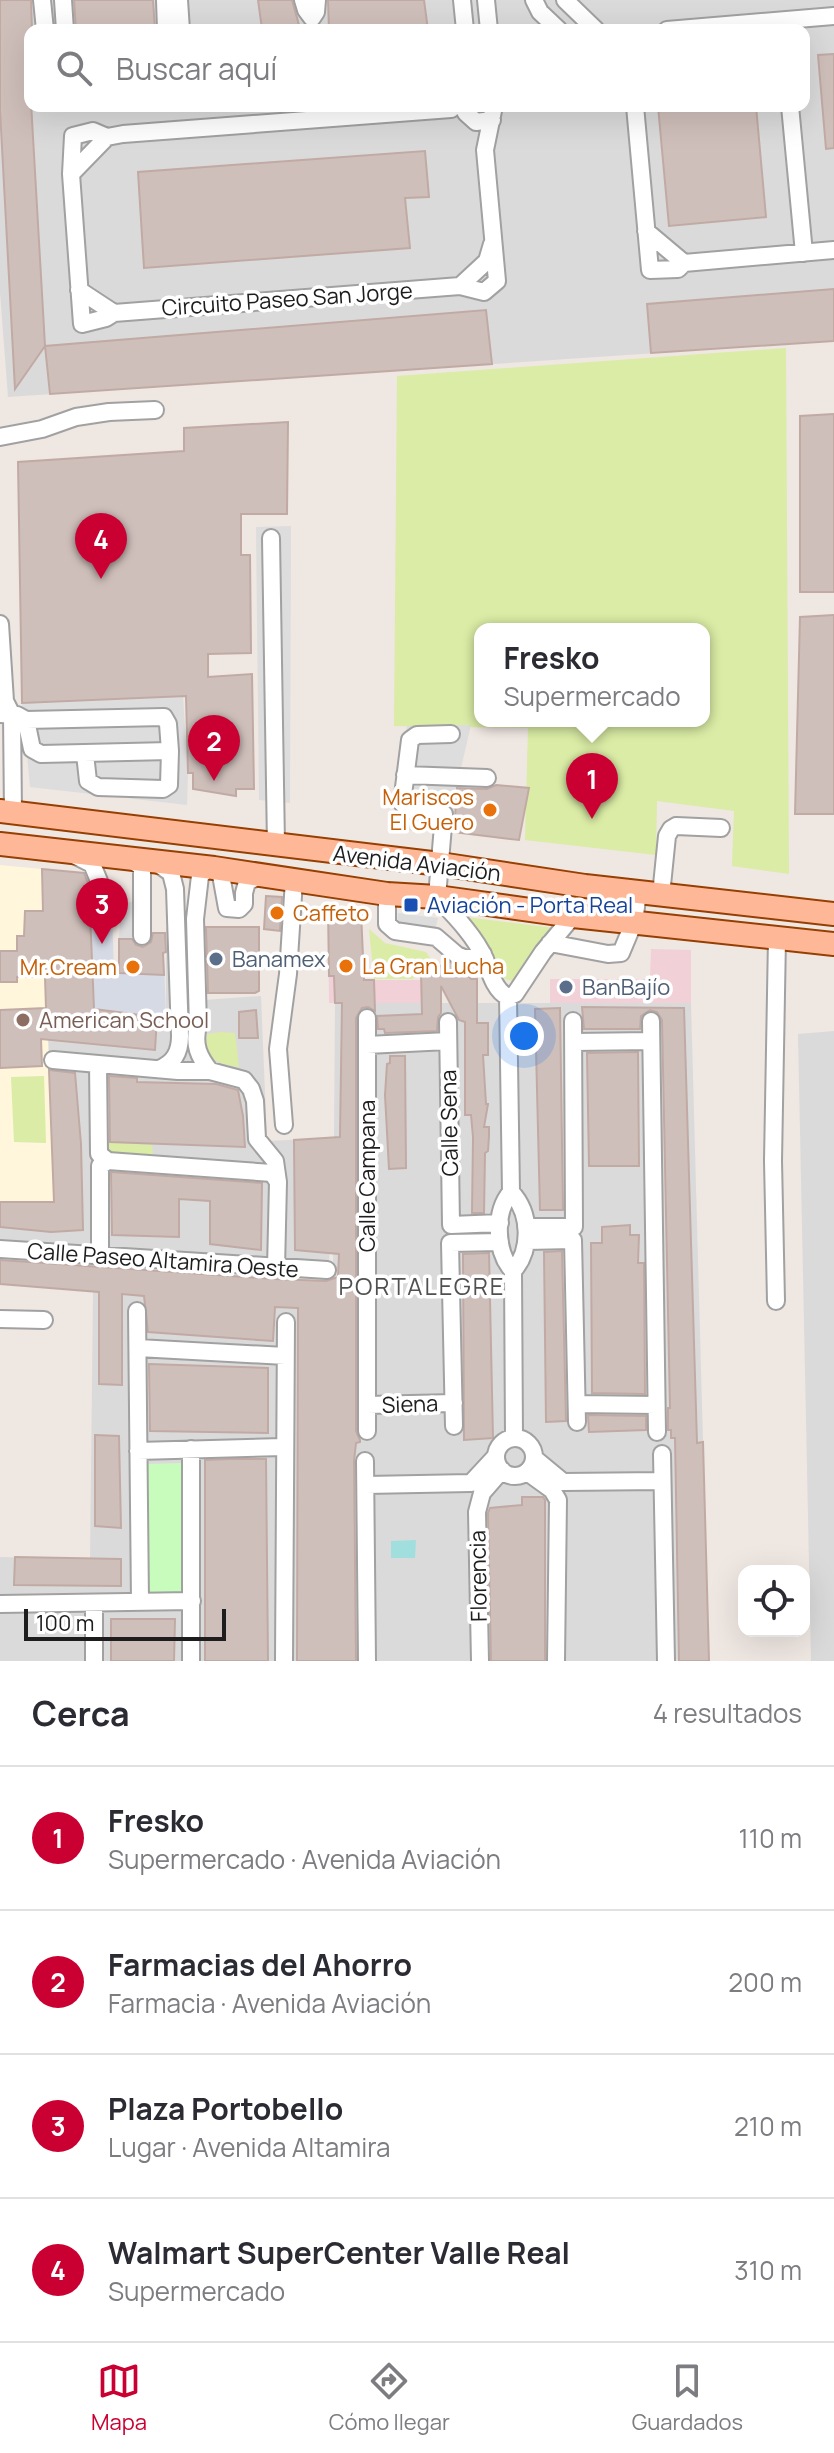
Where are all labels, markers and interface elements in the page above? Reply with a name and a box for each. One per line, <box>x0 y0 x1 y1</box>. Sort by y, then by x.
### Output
search box <box>24 24 810 112</box>
icon: search <box>52 46 96 90</box>
text: Buscar aquí <box>116 48 277 89</box>
street label: Circuito Paseo San Jorge <box>161 275 414 323</box>
pin: 4 <box>75 513 127 579</box>
popup <box>474 623 710 727</box>
text: Fresko <box>503 637 599 678</box>
text: Supermercado <box>503 678 681 714</box>
pin: 2 <box>188 715 240 781</box>
pin: 1 <box>566 753 618 819</box>
place label: Mariscos El Guero <box>382 782 474 837</box>
marker: Mariscos El Guero <box>481 801 499 819</box>
street label: Avenida Aviación <box>331 838 503 888</box>
pin: 3 <box>76 878 128 944</box>
place label: Aviación - Porta Real <box>427 890 633 920</box>
marker: Aviación - Porta Real <box>402 896 420 914</box>
place label: Caffeto <box>293 898 369 928</box>
marker: Caffeto <box>268 904 286 922</box>
place label: Banamex <box>232 944 326 974</box>
marker: Banamex <box>207 950 225 968</box>
place label: La Gran Lucha <box>362 951 504 981</box>
place label: Mr.Cream <box>20 952 117 982</box>
marker: La Gran Lucha <box>337 957 355 975</box>
marker: Mr.Cream <box>124 958 142 976</box>
place label: BanBajío <box>582 972 670 1002</box>
marker: BanBajío <box>557 978 575 996</box>
place label: American School <box>39 1005 209 1035</box>
marker: American School <box>14 1011 32 1029</box>
your location <box>504 1016 544 1056</box>
street label: Calle Sena <box>433 1069 465 1177</box>
street label: Calle Campana <box>352 1100 382 1252</box>
street label: Calle Paseo Altamira Oeste <box>26 1236 300 1284</box>
district label: PORTALEGRE <box>339 1269 505 1302</box>
street label: Siena <box>381 1388 439 1420</box>
street label: Florencia <box>462 1530 494 1622</box>
map controls <box>738 1565 810 1637</box>
button: locate <box>738 1565 810 1637</box>
scale bar <box>24 1605 226 1641</box>
text: 100 m <box>36 1608 94 1638</box>
text: Cerca <box>32 1690 130 1736</box>
text: 4 resultados <box>653 1695 802 1731</box>
text: Fresko <box>108 1800 204 1841</box>
text: 1 <box>52 1820 64 1856</box>
text: 110 m <box>739 1820 802 1856</box>
text: Supermercado · Avenida Aviación <box>108 1841 501 1877</box>
text: Farmacias del Ahorro <box>108 1944 412 1985</box>
text: 2 <box>50 1964 66 2000</box>
text: 200 m <box>728 1964 802 2000</box>
text: Farmacia · Avenida Aviación <box>108 1985 431 2021</box>
text: Plaza Portobello <box>108 2088 343 2129</box>
text: 3 <box>50 2108 66 2144</box>
text: 210 m <box>734 2108 802 2144</box>
text: Lugar · Avenida Altamira <box>108 2129 391 2165</box>
text: Walmart SuperCenter Valle Real <box>108 2232 570 2273</box>
text: 4 <box>50 2252 66 2288</box>
text: 310 m <box>734 2252 802 2288</box>
text: Supermercado <box>108 2273 285 2309</box>
tab: Mapa <box>91 2359 147 2437</box>
tab: Cómo llegar <box>329 2359 450 2437</box>
tab: Guardados <box>632 2359 743 2437</box>

